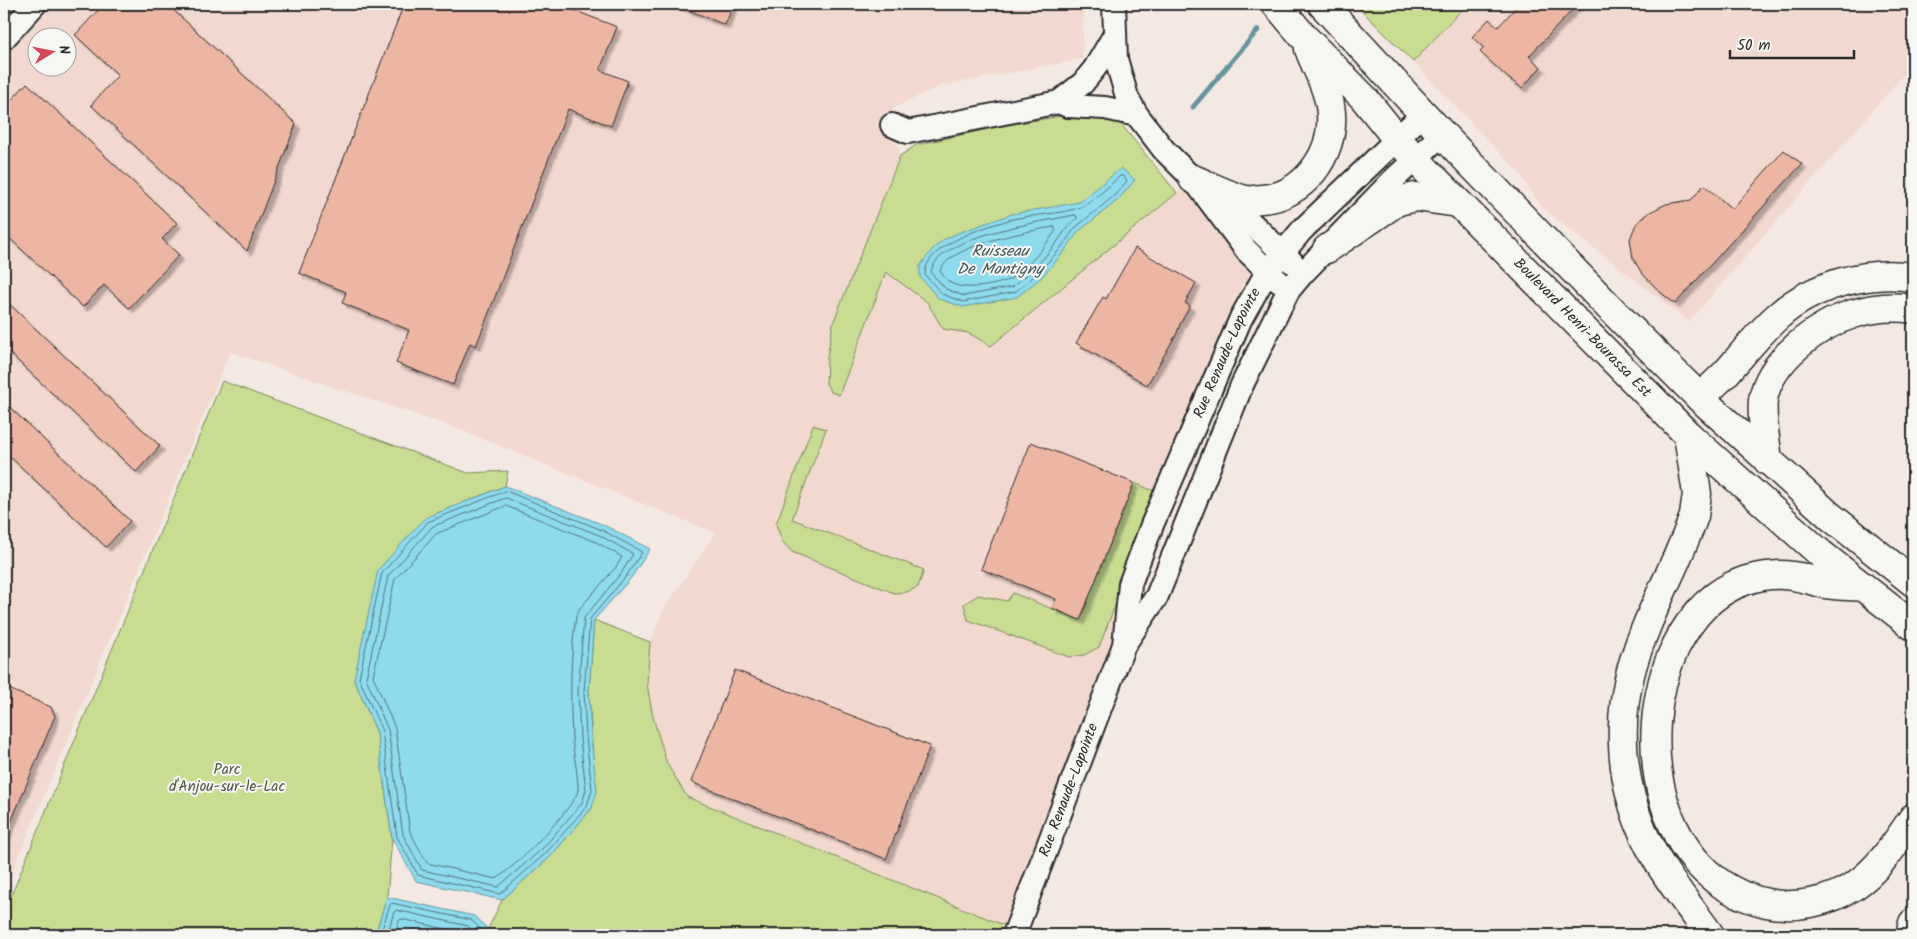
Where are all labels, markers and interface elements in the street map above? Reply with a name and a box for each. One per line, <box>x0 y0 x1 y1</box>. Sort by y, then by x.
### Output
north arrow <box>28 28 78 78</box>
scale bar <box>1730 28 1853 60</box>
text: 50 m <box>1737 34 1771 58</box>
text: N <box>52 44 75 56</box>
water label: Ruisseau De Montigny <box>957 239 1045 282</box>
street label: Boulevard Henri-Bourassa Est <box>1507 252 1657 404</box>
street label: Rue Renaude-Lapointe <box>1187 283 1268 422</box>
street label: Rue Renaude-Lapointe <box>1033 720 1105 860</box>
park label: Parc d'Anjou-sur-le-Lac <box>169 758 285 799</box>

